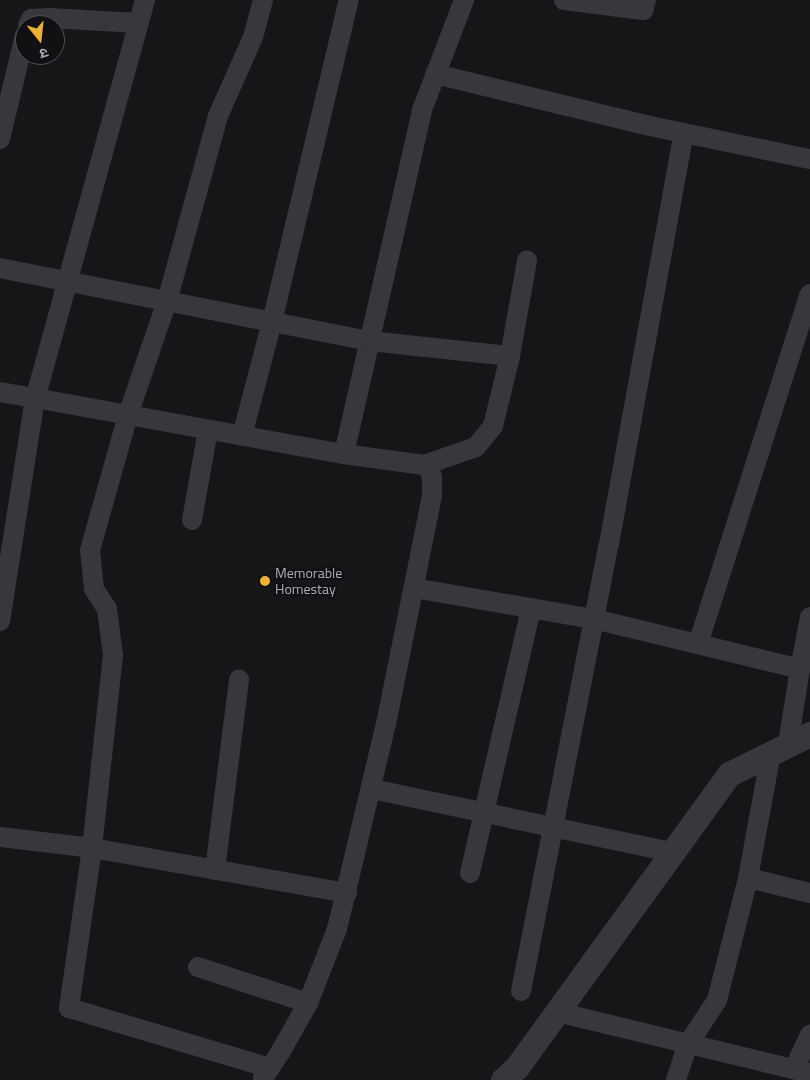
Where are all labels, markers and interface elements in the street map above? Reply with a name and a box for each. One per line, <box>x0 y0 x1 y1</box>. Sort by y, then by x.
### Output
north arrow <box>15 15 65 65</box>
text: उ <box>37 43 51 65</box>
place label: Memorable Homestay <box>275 565 342 598</box>
marker: Memorable Homestay <box>259 575 271 587</box>

